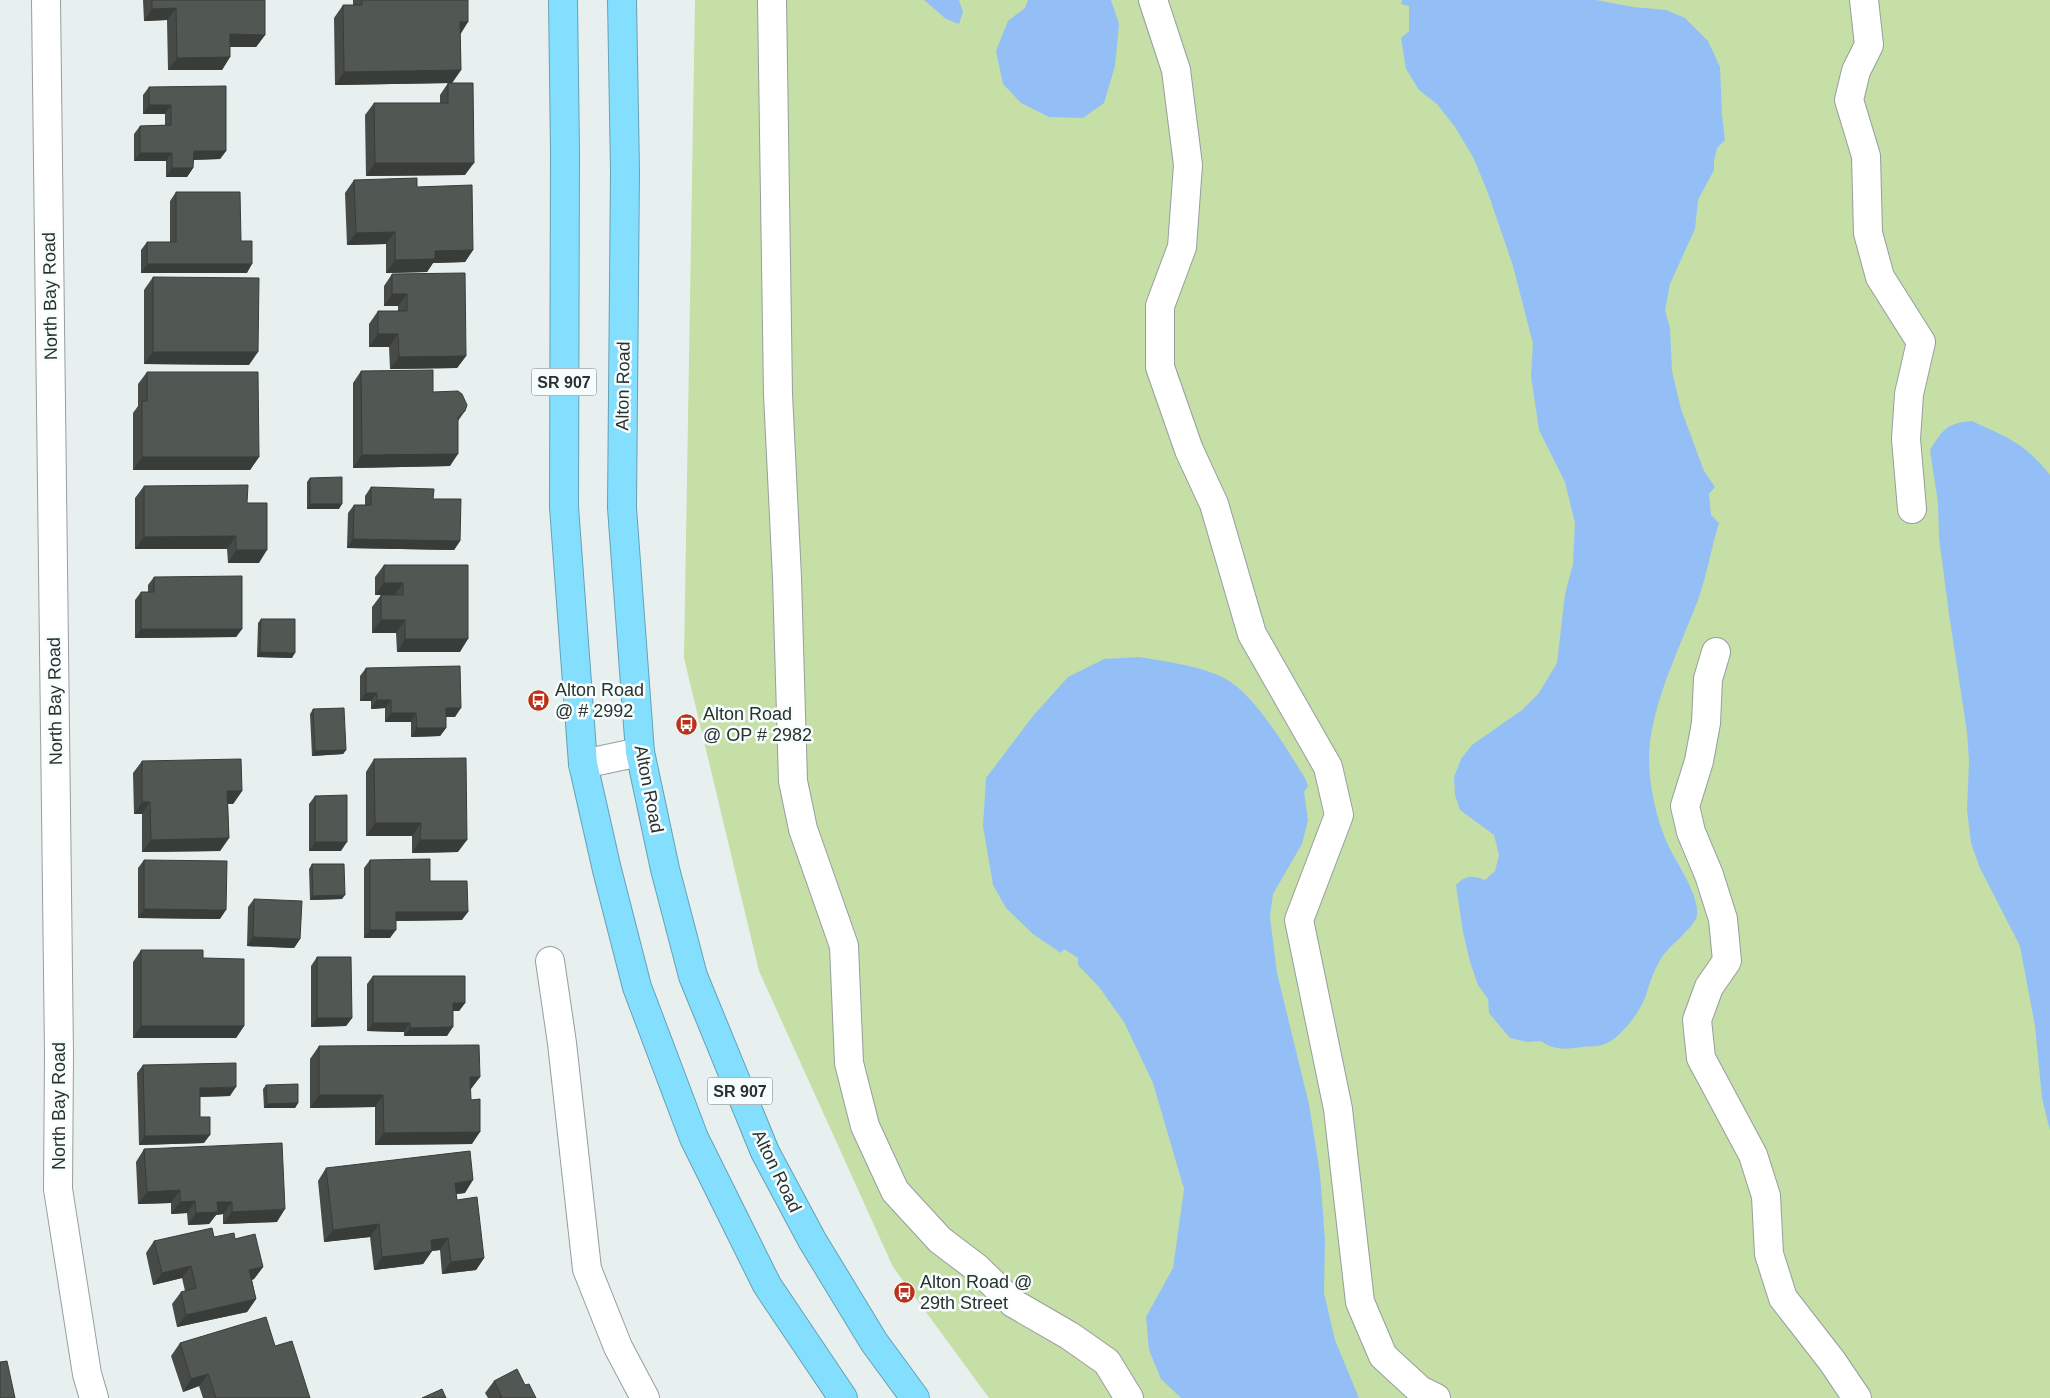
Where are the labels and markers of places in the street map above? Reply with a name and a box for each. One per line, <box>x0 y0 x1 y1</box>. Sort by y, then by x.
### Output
place label: Alton Road @ # 2992 <box>555 680 644 721</box>
bus stop icon: Alton Road @ # 2992 <box>527 688 551 712</box>
place label: Alton Road @ OP # 2982 <box>703 704 812 745</box>
bus stop icon: Alton Road @ OP # 2982 <box>675 712 699 736</box>
place label: Alton Road @ 29th Street <box>920 1272 1032 1313</box>
bus stop icon: Alton Road @ 29th Street <box>892 1280 916 1304</box>

